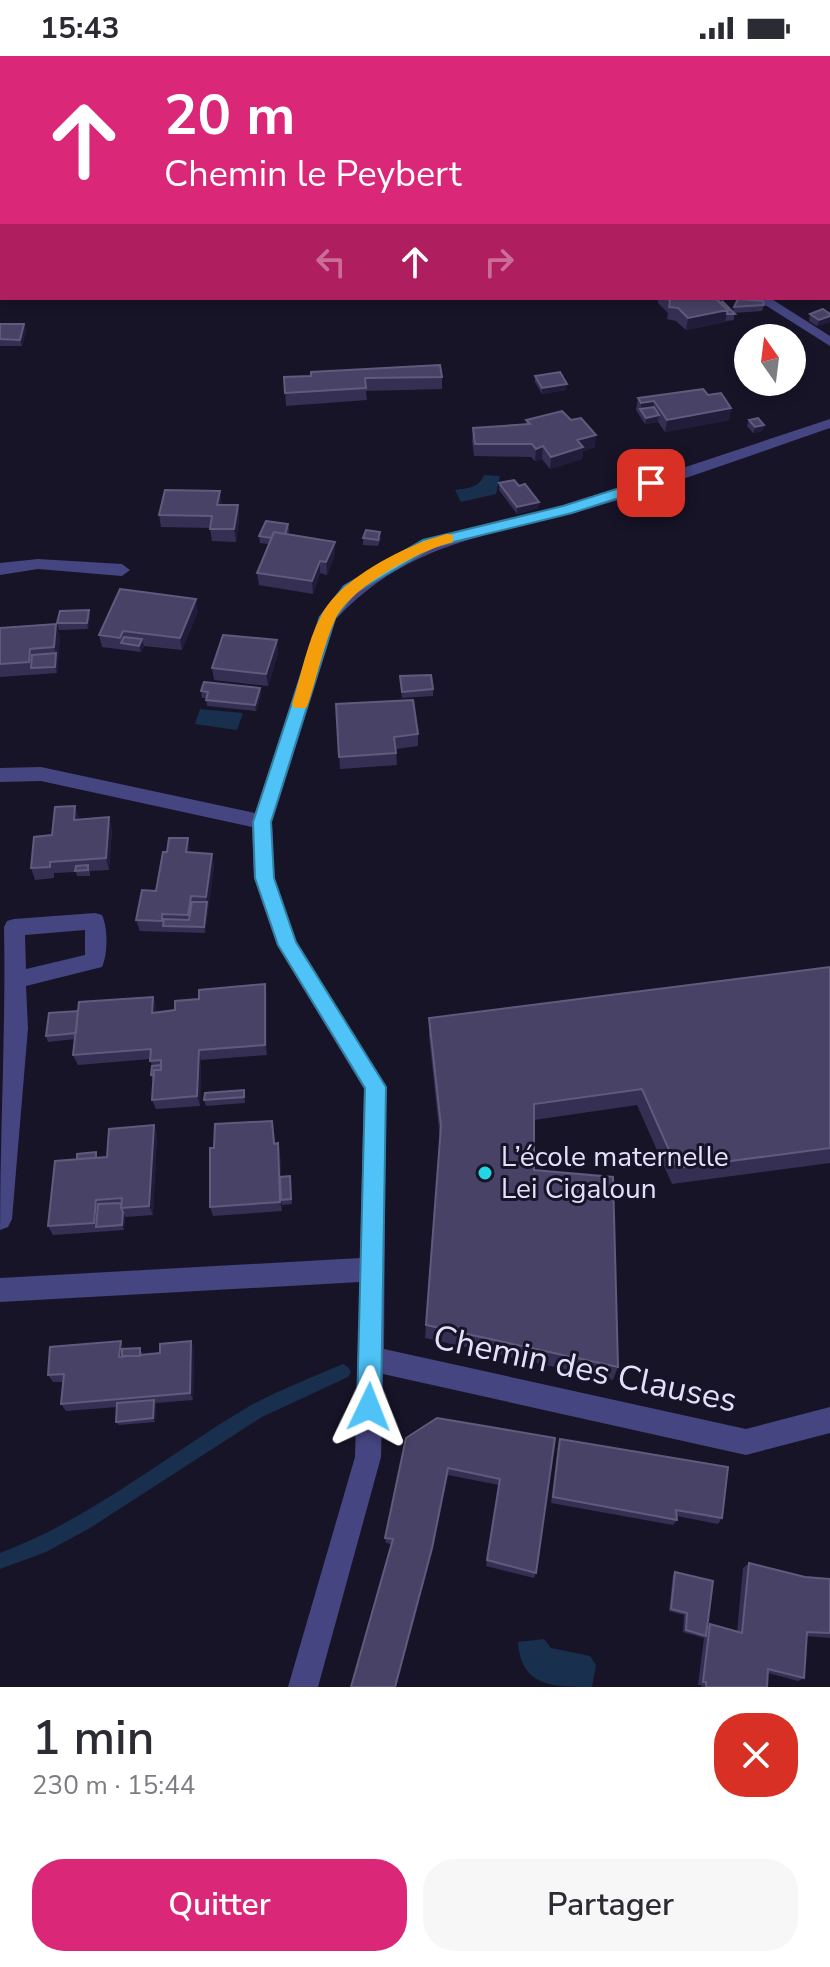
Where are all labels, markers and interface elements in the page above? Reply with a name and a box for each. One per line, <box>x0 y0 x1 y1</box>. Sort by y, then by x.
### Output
text: 15:43 <box>40 8 119 49</box>
text: 20 m <box>164 77 295 154</box>
icon: ahead <box>32 88 136 192</box>
text: Chemin le Peybert <box>164 150 462 199</box>
icon: left <box>309 240 353 284</box>
icon: ahead <box>393 240 437 284</box>
icon: right <box>477 240 521 284</box>
north arrow <box>734 324 806 396</box>
map controls <box>734 324 806 396</box>
pin <box>617 449 685 517</box>
icon: arrive <box>629 461 673 505</box>
place label: L’école maternelle Lei Cigaloun <box>501 1138 729 1208</box>
marker: L’école maternelle Lei Cigaloun <box>476 1164 494 1182</box>
street label: Chemin des Clauses <box>429 1314 741 1424</box>
position arrow <box>327 1365 411 1449</box>
text: 1 min <box>32 1705 154 1771</box>
button: close <box>714 1713 798 1797</box>
text: 230 m · 15:44 <box>32 1768 195 1803</box>
button: Quitter <box>32 1859 407 1951</box>
button: Partager <box>423 1859 798 1951</box>

